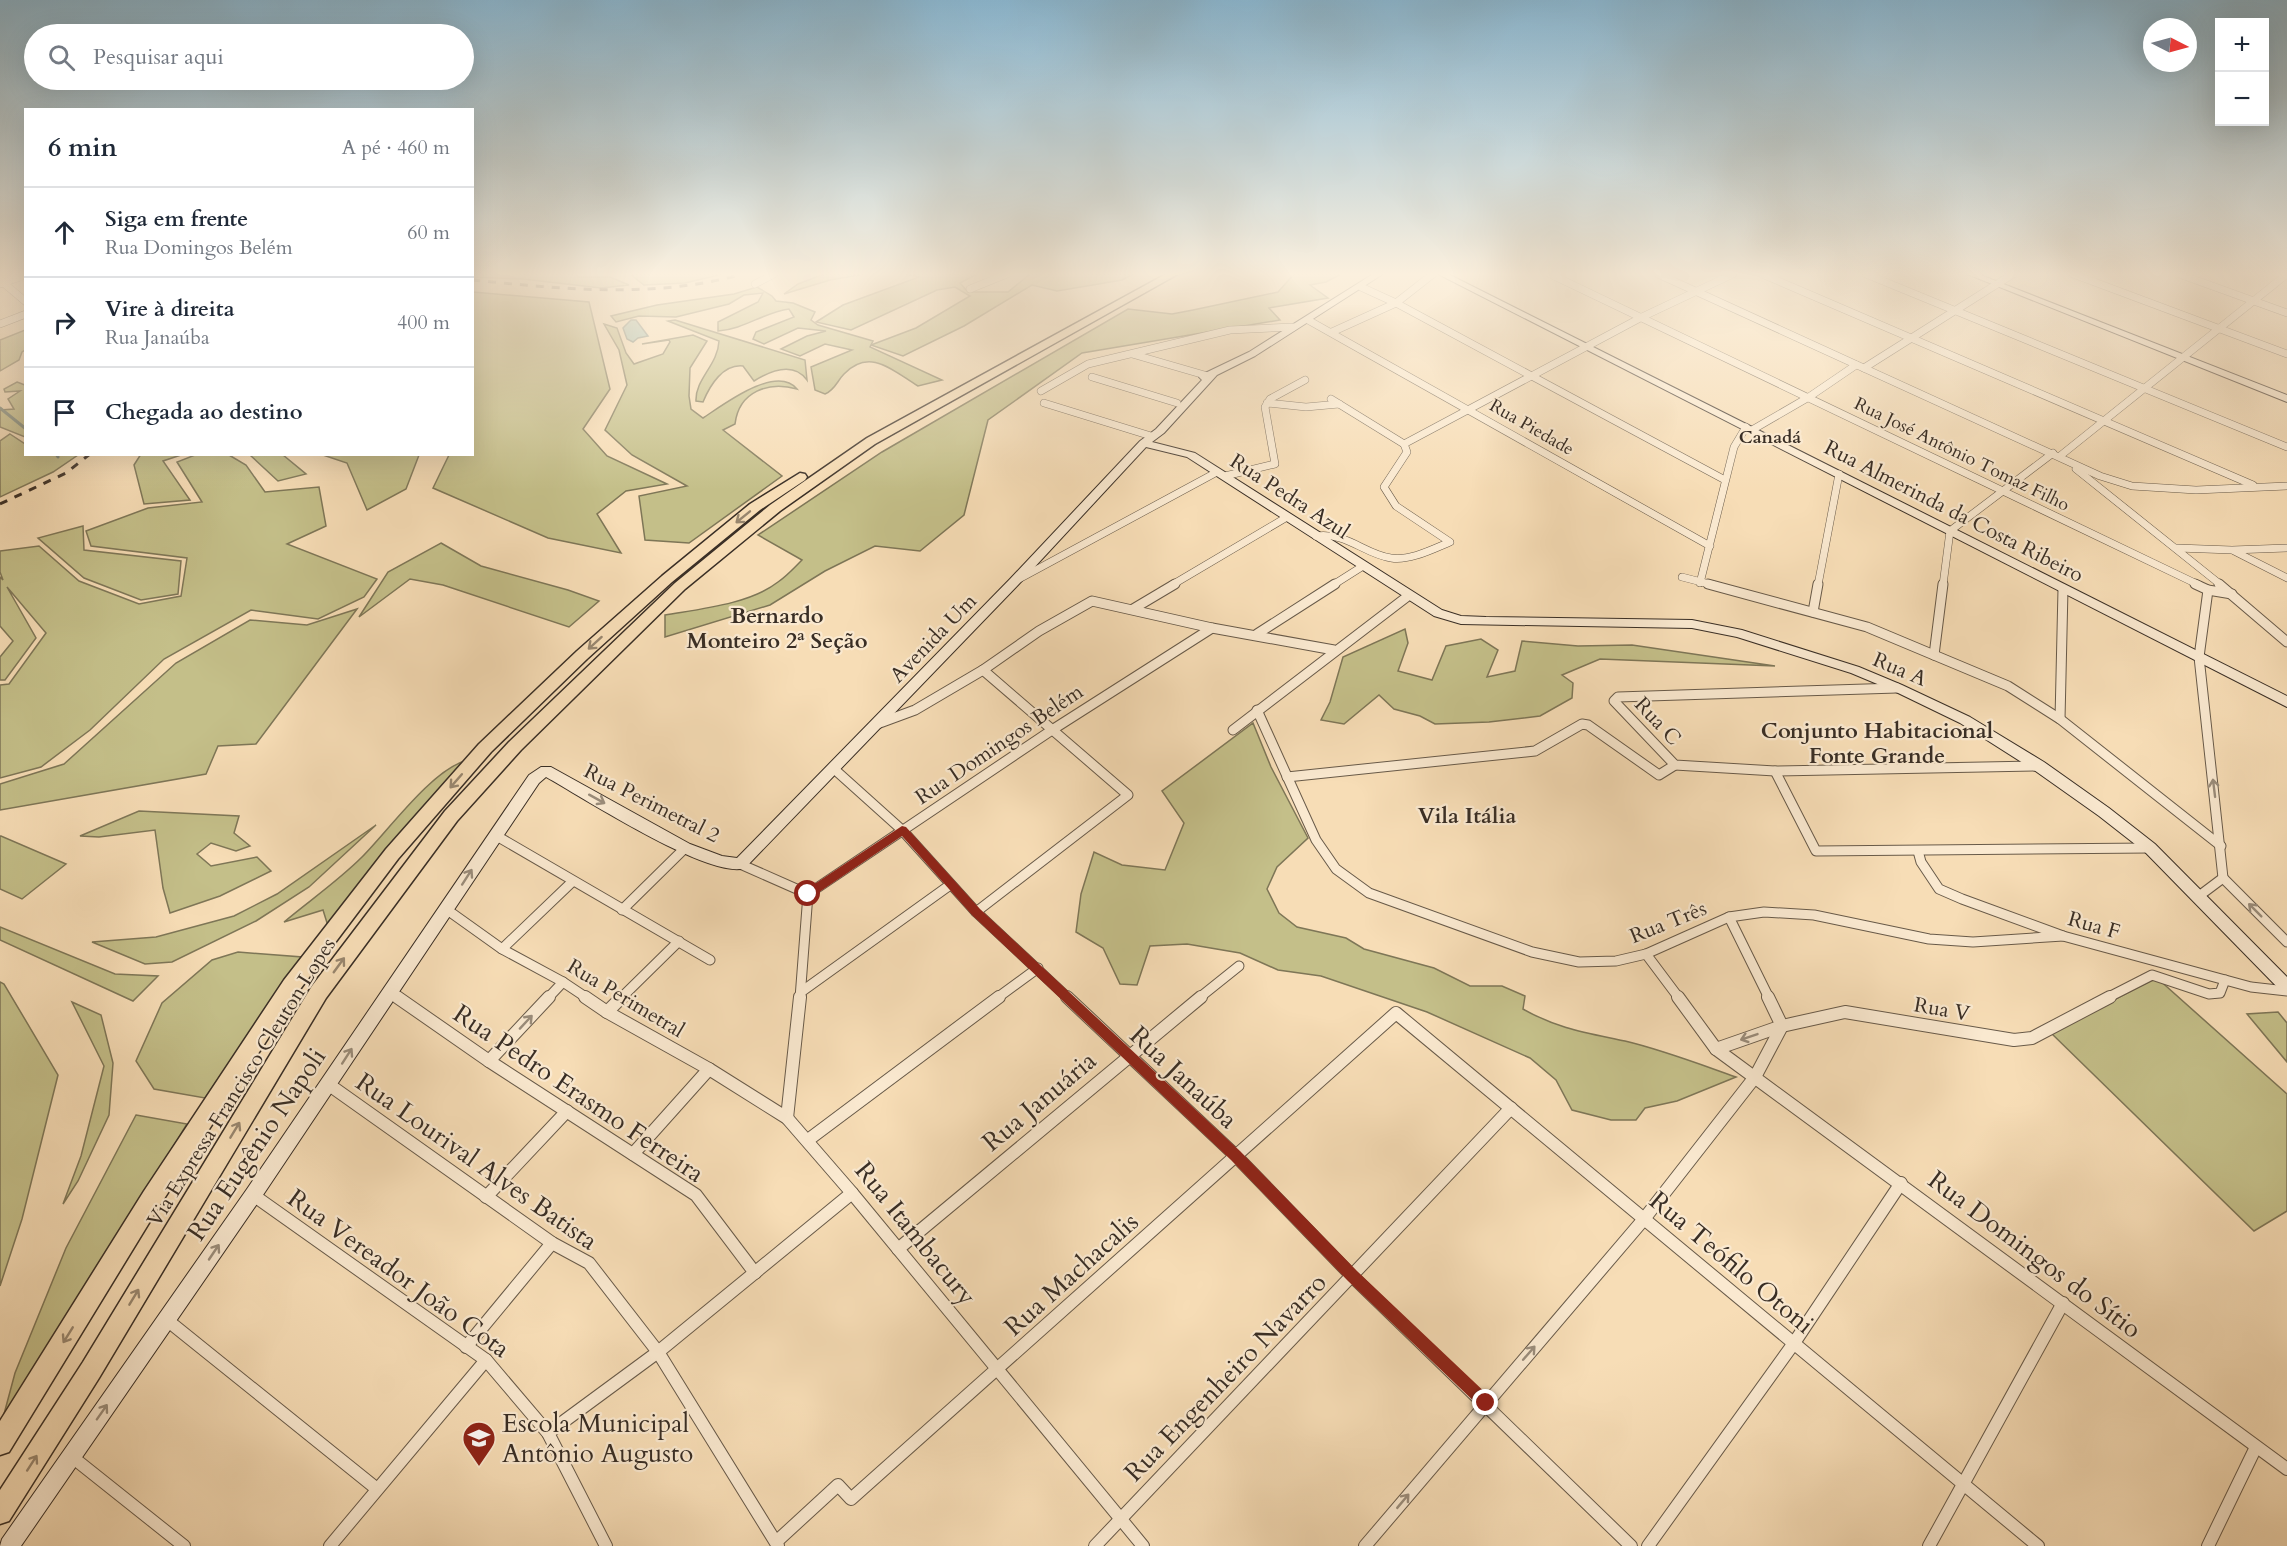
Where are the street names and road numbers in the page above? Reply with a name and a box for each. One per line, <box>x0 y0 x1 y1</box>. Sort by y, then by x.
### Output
street label: Rua José Antônio Tomaz Filho <box>1850 391 2074 518</box>
street label: Rua Piedade <box>1485 393 1579 462</box>
street label: Rua Almerinda da Costa Ribeiro <box>1819 433 2088 590</box>
street label: Rua Pedra Azul <box>1224 447 1355 546</box>
street label: Avenida Um <box>883 587 983 689</box>
street label: Rua A <box>1868 645 1931 694</box>
street label: Rua Domingos Belém <box>909 677 1089 812</box>
street label: Rua C <box>1628 691 1688 752</box>
street label: Rua Perimetral 2 <box>579 757 725 850</box>
street label: Rua Três <box>1625 894 1711 951</box>
street label: Rua F <box>2065 904 2123 947</box>
street label: Via Expressa Francisco Cleuton Lopes <box>140 932 343 1232</box>
street label: Rua Perimetral <box>562 952 690 1045</box>
street label: Rua V <box>1912 990 1973 1029</box>
street label: Rua Pedro Erasmo Ferreira <box>446 996 711 1191</box>
street label: Rua Janaúba <box>1122 1018 1245 1137</box>
street label: Rua Eugênio Napoli <box>179 1041 334 1248</box>
street label: Rua Januária <box>975 1043 1104 1159</box>
street label: Rua Lourival Alves Batista <box>349 1065 605 1258</box>
street label: Rua Itambacury <box>847 1154 985 1313</box>
street label: Rua Domingos do Sítio <box>1921 1163 2149 1346</box>
street label: Rua Vereador João Cota <box>280 1181 517 1366</box>
street label: Rua Teófilo Otoni <box>1642 1183 1821 1342</box>
street label: Rua Machacalis <box>997 1205 1146 1344</box>
street label: Rua Engenheiro Navarro <box>1116 1265 1334 1489</box>

